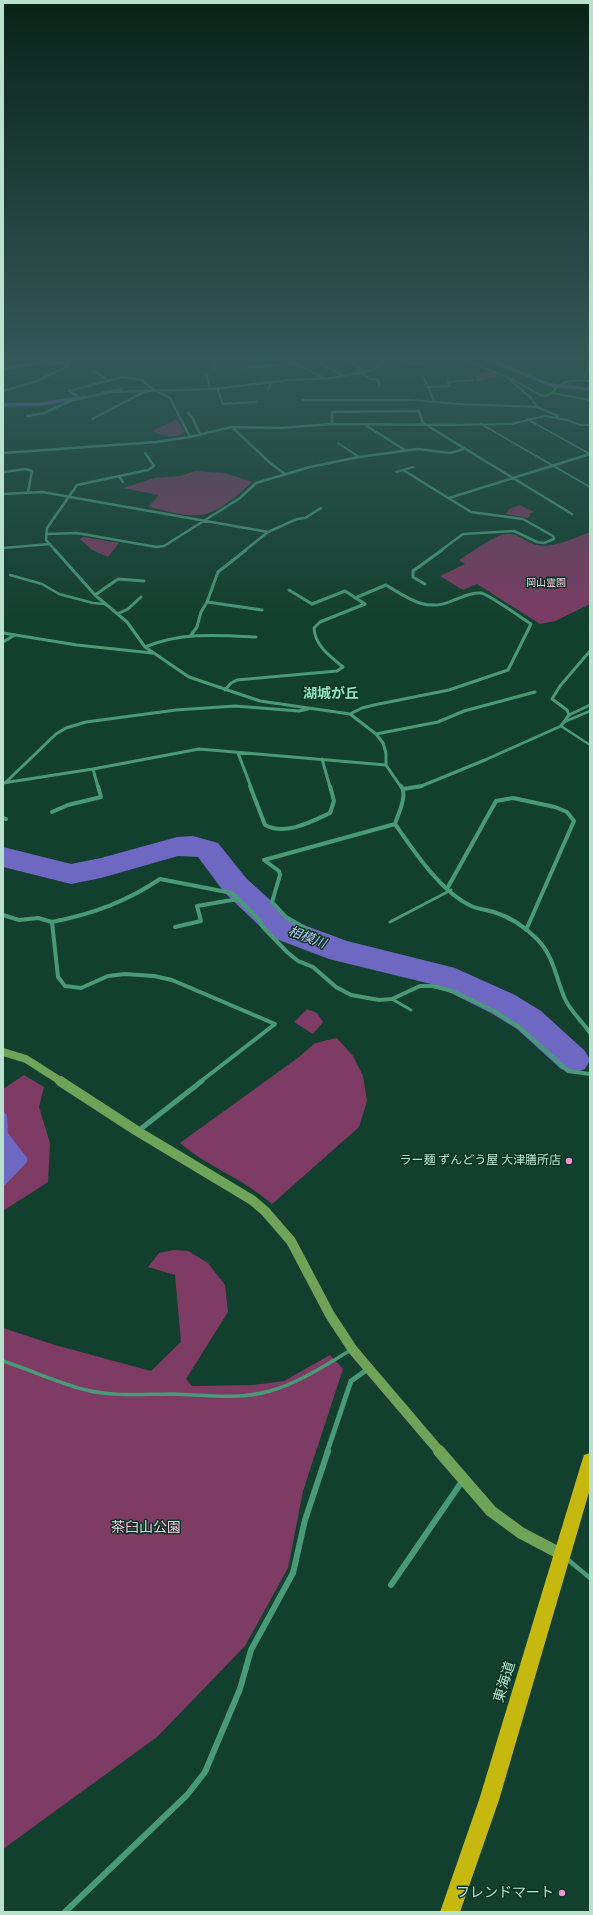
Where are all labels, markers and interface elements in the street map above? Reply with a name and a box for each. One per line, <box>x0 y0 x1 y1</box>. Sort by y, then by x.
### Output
park label: 岡山霊園 <box>526 577 566 589</box>
district label: 湖城が丘 <box>303 686 359 702</box>
water label: 相模川 <box>286 924 328 952</box>
place label: ラー麺 ずんどう屋 大津膳所店 <box>400 1154 561 1168</box>
marker: ラー麺 ずんどう屋 大津膳所店 <box>564 1156 574 1166</box>
park label: 茶臼山公園 <box>111 1520 181 1536</box>
street label: 東海道 <box>491 1659 519 1705</box>
place label: フレンドマート <box>456 1885 554 1901</box>
marker: フレンドマート <box>557 1888 567 1898</box>

